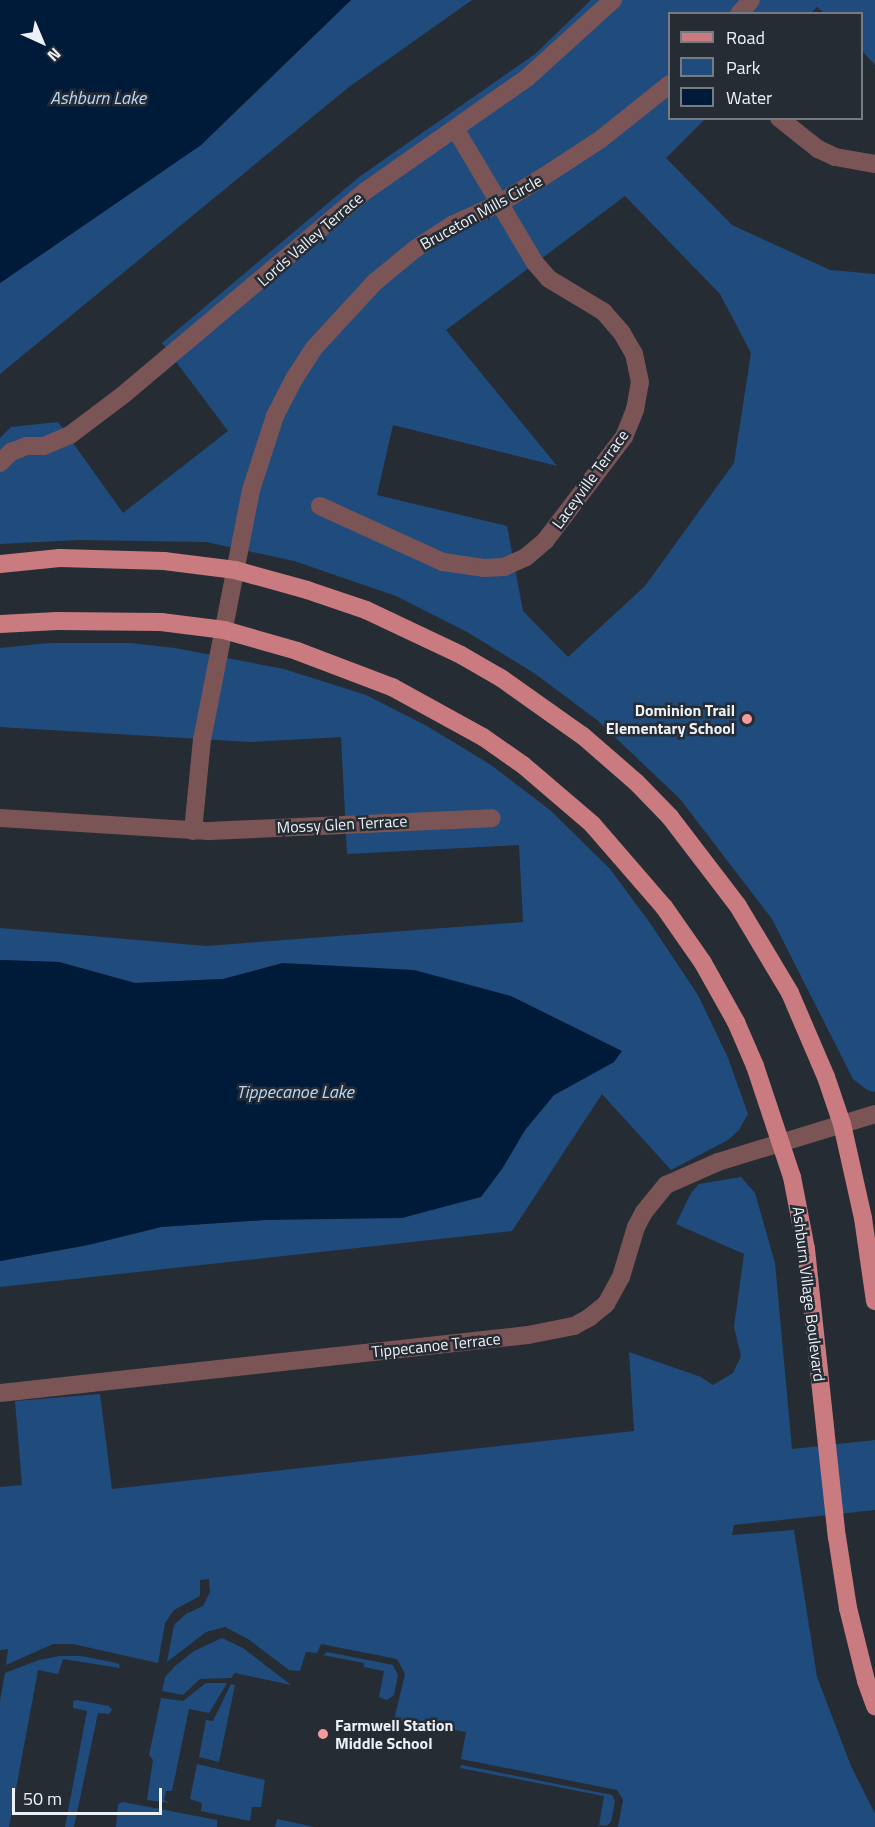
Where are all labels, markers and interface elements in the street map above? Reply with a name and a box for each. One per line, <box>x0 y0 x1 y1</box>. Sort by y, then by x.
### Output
north arrow <box>12 12 72 72</box>
legend <box>668 12 863 120</box>
text: Road <box>726 24 765 51</box>
text: N <box>42 42 67 67</box>
text: Park <box>726 54 760 81</box>
text: Water <box>726 84 772 111</box>
water label: Ashburn Lake <box>50 87 146 109</box>
street label: Bruceton Mills Circle <box>417 170 545 254</box>
street label: Lords Valley Terrace <box>253 188 367 290</box>
street label: Laceyville Terrace <box>548 426 632 532</box>
place label: Dominion Trail Elementary School <box>606 700 735 738</box>
marker: Dominion Trail Elementary School <box>740 712 754 726</box>
street label: Mossy Glen Terrace <box>276 811 408 837</box>
water label: Tippecanoe Lake <box>236 1081 354 1103</box>
street label: Ashburn Village Boulevard <box>789 1205 829 1383</box>
street label: Tippecanoe Terrace <box>371 1329 501 1361</box>
place label: Farmwell Station Middle School <box>335 1715 453 1753</box>
marker: Farmwell Station Middle School <box>316 1727 330 1741</box>
scale bar <box>15 1776 165 1814</box>
text: 50 m <box>23 1785 62 1812</box>

